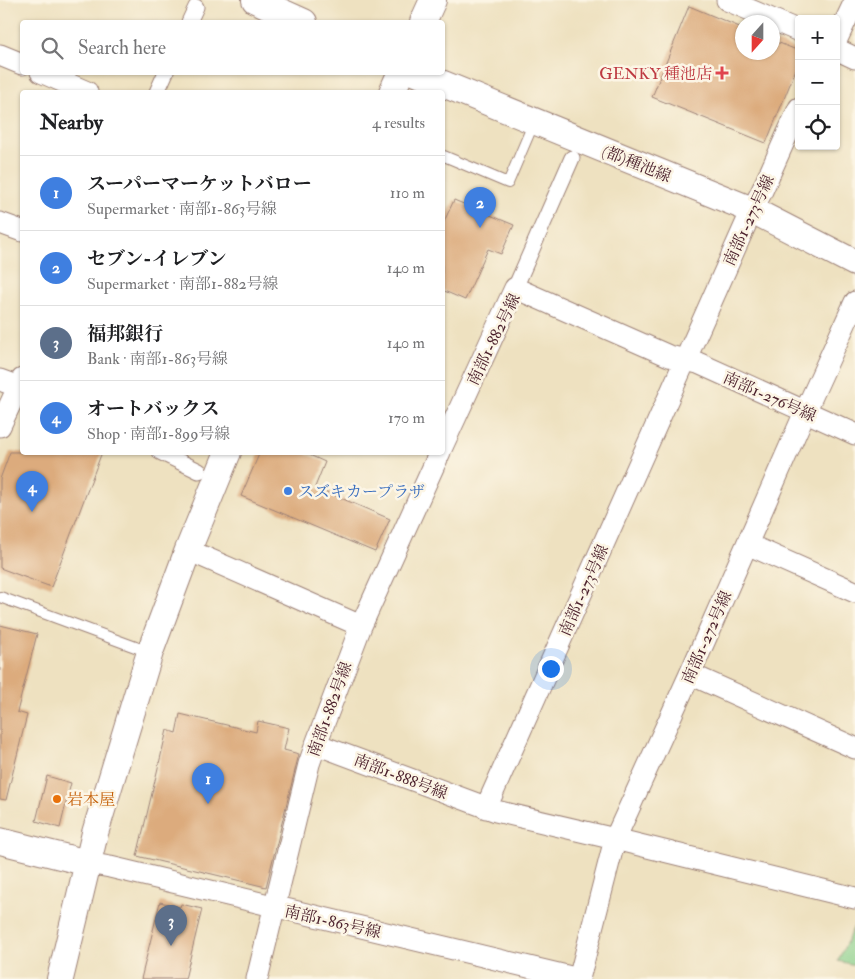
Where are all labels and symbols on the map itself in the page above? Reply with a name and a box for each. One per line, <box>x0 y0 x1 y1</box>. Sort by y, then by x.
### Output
north arrow <box>735 15 780 60</box>
place label: GENKY 種池店 <box>599 64 712 84</box>
marker: GENKY 種池店 <box>716 67 728 79</box>
street label: (都)種池線 <box>599 141 674 187</box>
street label: 南部1-273号線 <box>719 172 779 269</box>
pin: 2 <box>464 187 496 228</box>
street label: 南部1-882号線 <box>463 290 525 389</box>
street label: 南部1-276号線 <box>720 367 819 426</box>
pin: 4 <box>16 471 48 512</box>
place label: スズキカープラザ <box>298 482 425 502</box>
marker: スズキカープラザ <box>282 485 294 497</box>
street label: 南部1-273号線 <box>555 542 613 639</box>
street label: 南部1-272号線 <box>677 588 736 687</box>
your location <box>538 656 564 682</box>
street label: 南部1-882号線 <box>304 659 356 760</box>
street label: 南部1-888号線 <box>351 750 450 804</box>
pin: 1 <box>192 763 224 804</box>
place label: 岩本屋 <box>67 790 115 810</box>
marker: 岩本屋 <box>51 793 63 805</box>
street label: 南部1-863号線 <box>283 901 383 943</box>
pin: 3 <box>155 905 187 946</box>

